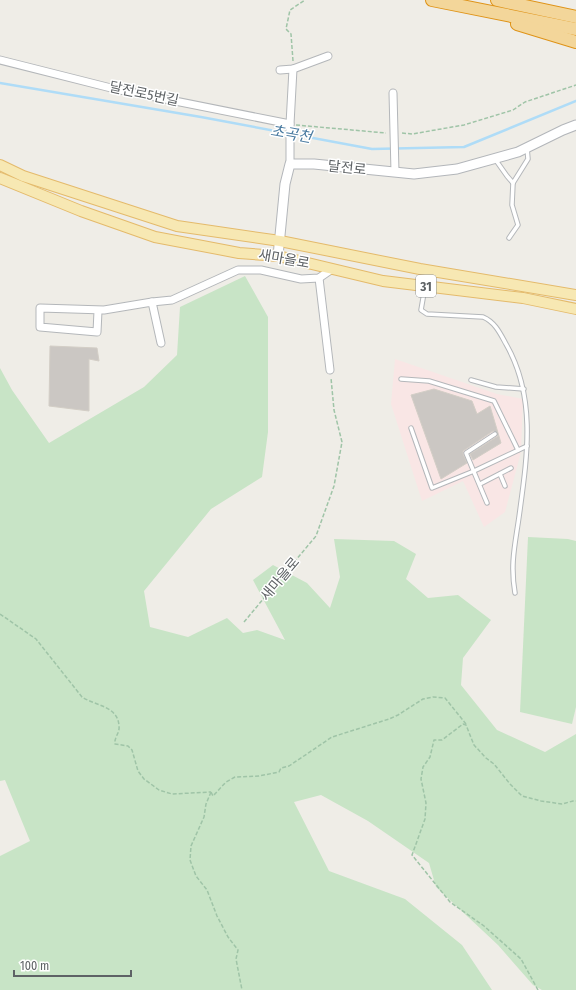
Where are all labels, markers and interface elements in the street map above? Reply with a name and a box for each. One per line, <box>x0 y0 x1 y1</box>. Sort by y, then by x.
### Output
street label: 달전로5번길 <box>108 78 180 110</box>
water label: 초곡천 <box>269 122 315 147</box>
street label: 달전로 <box>327 158 367 178</box>
street label: 새마을로 <box>257 246 311 272</box>
road number: 31 <box>416 275 436 297</box>
street label: 새마을로 <box>257 554 303 604</box>
scale bar <box>14 952 131 978</box>
text: 100 m <box>20 959 49 973</box>

